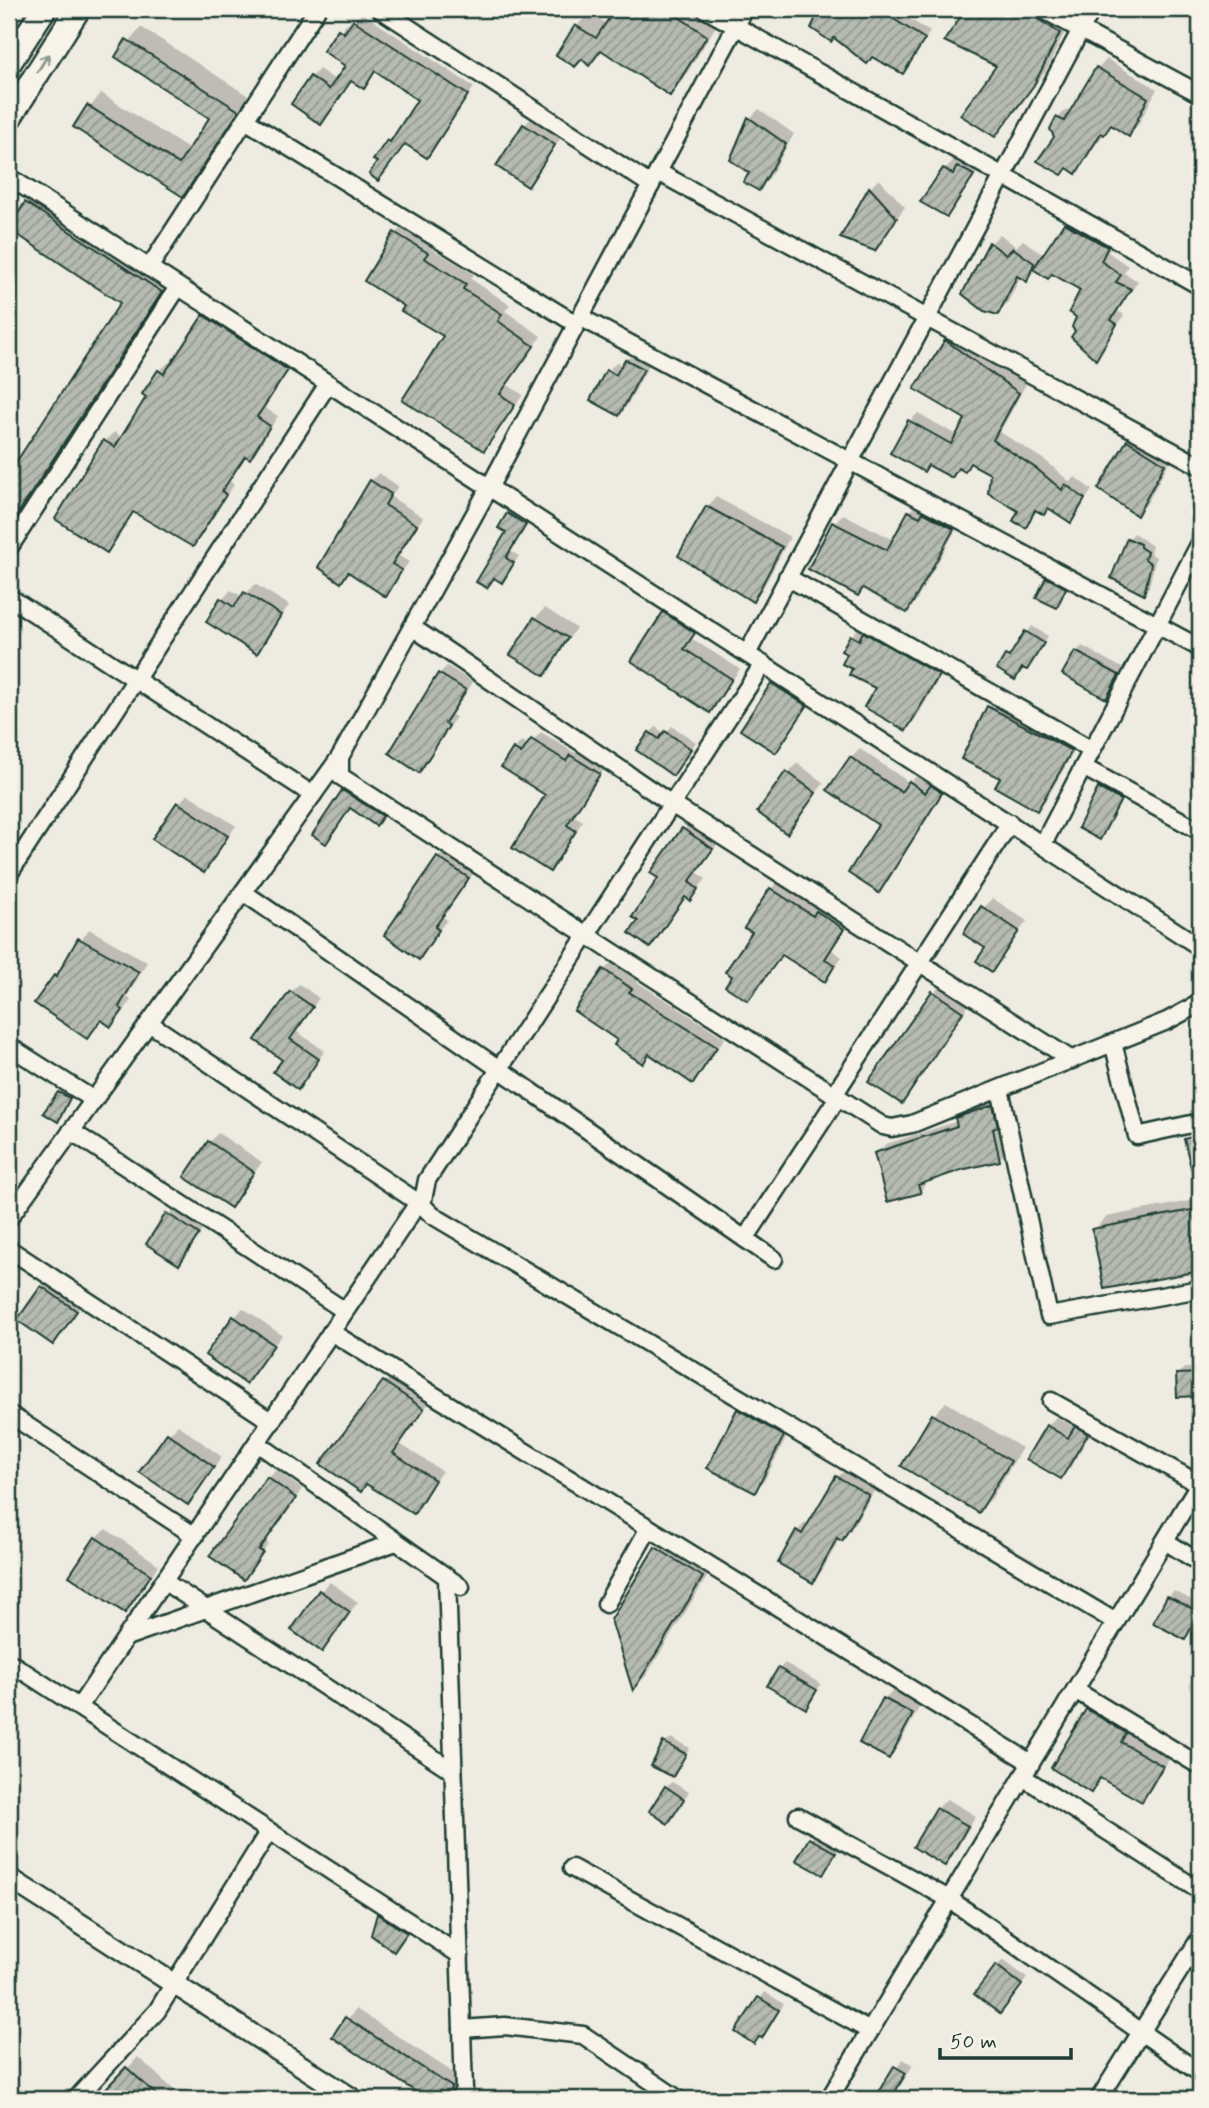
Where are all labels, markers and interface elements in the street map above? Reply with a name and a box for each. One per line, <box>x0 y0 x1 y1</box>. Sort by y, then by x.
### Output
one-way arrow <box>37 54 51 74</box>
scale bar <box>940 2017 1071 2061</box>
text: 50 m <box>950 2028 997 2056</box>

